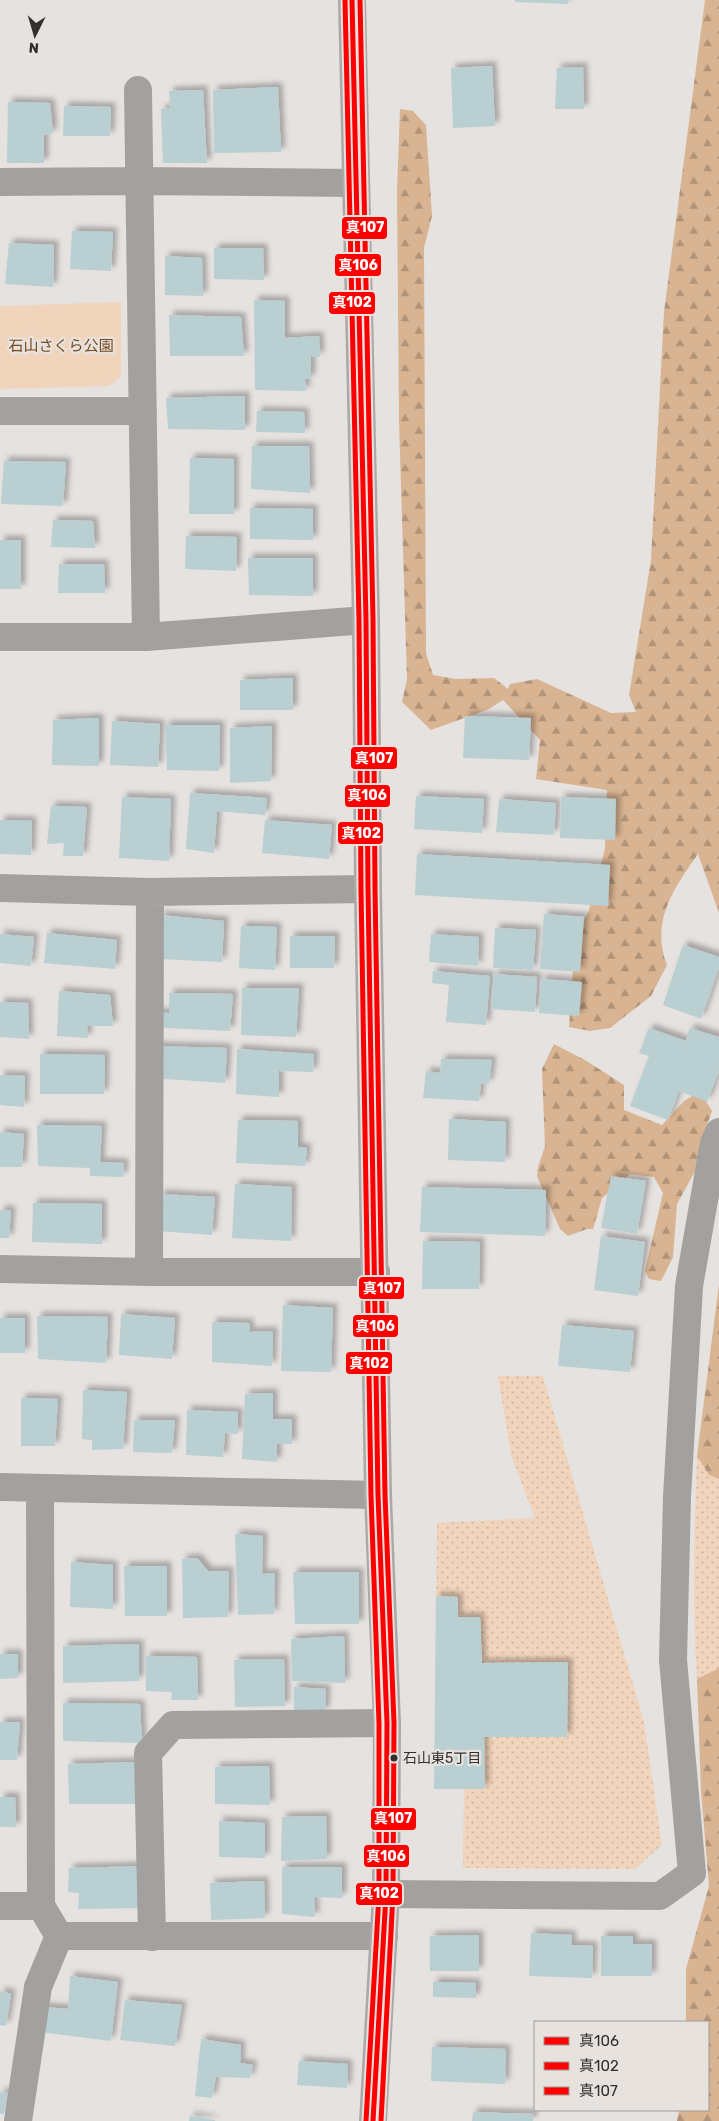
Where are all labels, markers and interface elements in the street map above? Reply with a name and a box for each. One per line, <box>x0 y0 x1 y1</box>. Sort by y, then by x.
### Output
north arrow <box>10 10 60 60</box>
text: N <box>28 39 40 56</box>
line badge: 真107 <box>341 216 388 240</box>
text: 真107 <box>346 219 384 236</box>
line badge: 真106 <box>334 253 382 277</box>
text: 真106 <box>338 257 378 274</box>
line badge: 真102 <box>328 291 376 315</box>
text: 真102 <box>332 294 372 311</box>
park label: 石山さくら公園 <box>8 337 114 355</box>
line badge: 真107 <box>350 746 398 770</box>
text: 真107 <box>355 750 393 767</box>
line badge: 真106 <box>344 784 391 808</box>
text: 真106 <box>347 787 387 804</box>
line badge: 真102 <box>337 821 384 845</box>
text: 真102 <box>341 825 381 842</box>
line badge: 真107 <box>358 1276 405 1300</box>
text: 真107 <box>363 1280 401 1297</box>
line badge: 真106 <box>352 1314 399 1338</box>
text: 真106 <box>355 1318 395 1335</box>
line badge: 真102 <box>345 1351 393 1375</box>
text: 真102 <box>349 1355 389 1372</box>
place label: 石山東5丁目 <box>403 1750 481 1767</box>
marker: 石山東5丁目 <box>389 1753 399 1763</box>
line badge: 真107 <box>370 1807 417 1831</box>
text: 真107 <box>374 1810 412 1827</box>
line badge: 真106 <box>363 1844 410 1868</box>
text: 真106 <box>366 1848 406 1865</box>
line badge: 真102 <box>355 1882 403 1906</box>
text: 真102 <box>359 1885 399 1902</box>
legend <box>534 2021 709 2111</box>
text: 真106 <box>579 2032 619 2050</box>
text: 真102 <box>579 2057 619 2075</box>
text: 真107 <box>579 2082 618 2100</box>

